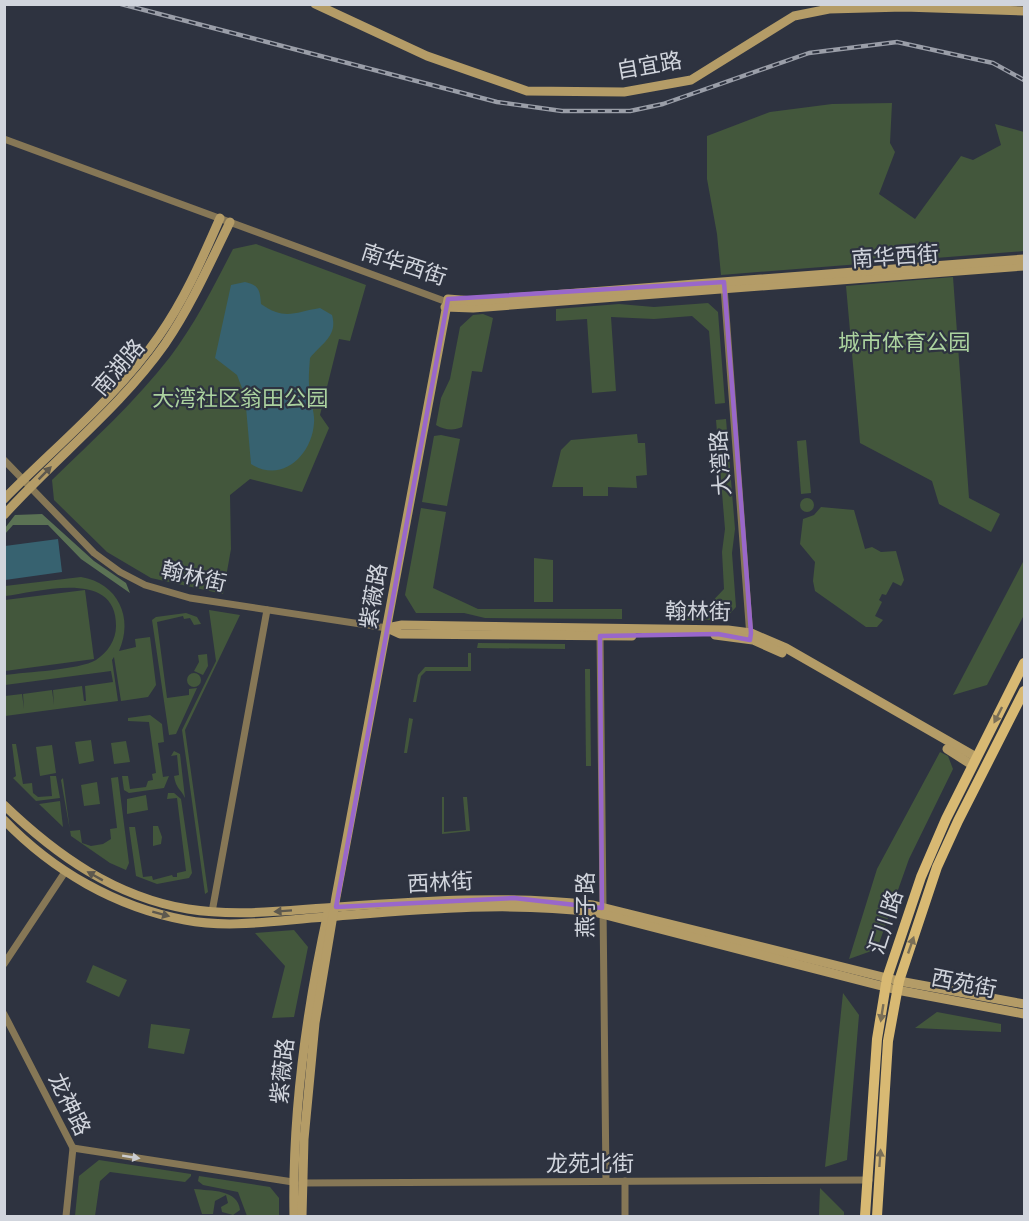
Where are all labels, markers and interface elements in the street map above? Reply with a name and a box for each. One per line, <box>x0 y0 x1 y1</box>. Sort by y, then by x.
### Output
street label: 自宜路 <box>614 45 684 85</box>
street label: 南华西街 <box>358 237 450 291</box>
street label: 南华西街 <box>850 239 940 273</box>
park label: 城市体育公园 <box>838 328 970 356</box>
street label: 南湖路 <box>86 333 150 401</box>
park label: 大湾社区翁田公园 <box>152 384 328 412</box>
street label: 大湾路 <box>704 429 736 497</box>
one-way arrow <box>38 466 52 480</box>
street label: 翰林街 <box>159 555 229 597</box>
street label: 紫薇路 <box>353 561 393 631</box>
street label: 翰林街 <box>665 596 731 626</box>
one-way arrow <box>993 706 1002 723</box>
street label: 西林街 <box>406 866 474 898</box>
one-way arrow <box>87 870 103 881</box>
street label: 燕子路 <box>571 872 599 938</box>
street label: 汇川路 <box>861 886 909 958</box>
one-way arrow <box>274 906 293 916</box>
one-way arrow <box>152 909 170 919</box>
one-way arrow <box>906 936 916 954</box>
street label: 西苑街 <box>929 963 999 1003</box>
one-way arrow <box>877 1003 886 1022</box>
street label: 紫薇路 <box>265 1037 299 1105</box>
street label: 龙神路 <box>43 1068 97 1140</box>
street label: 龙苑北街 <box>546 1149 634 1177</box>
one-way arrow <box>875 1149 885 1168</box>
one-way arrow <box>121 1152 140 1161</box>

